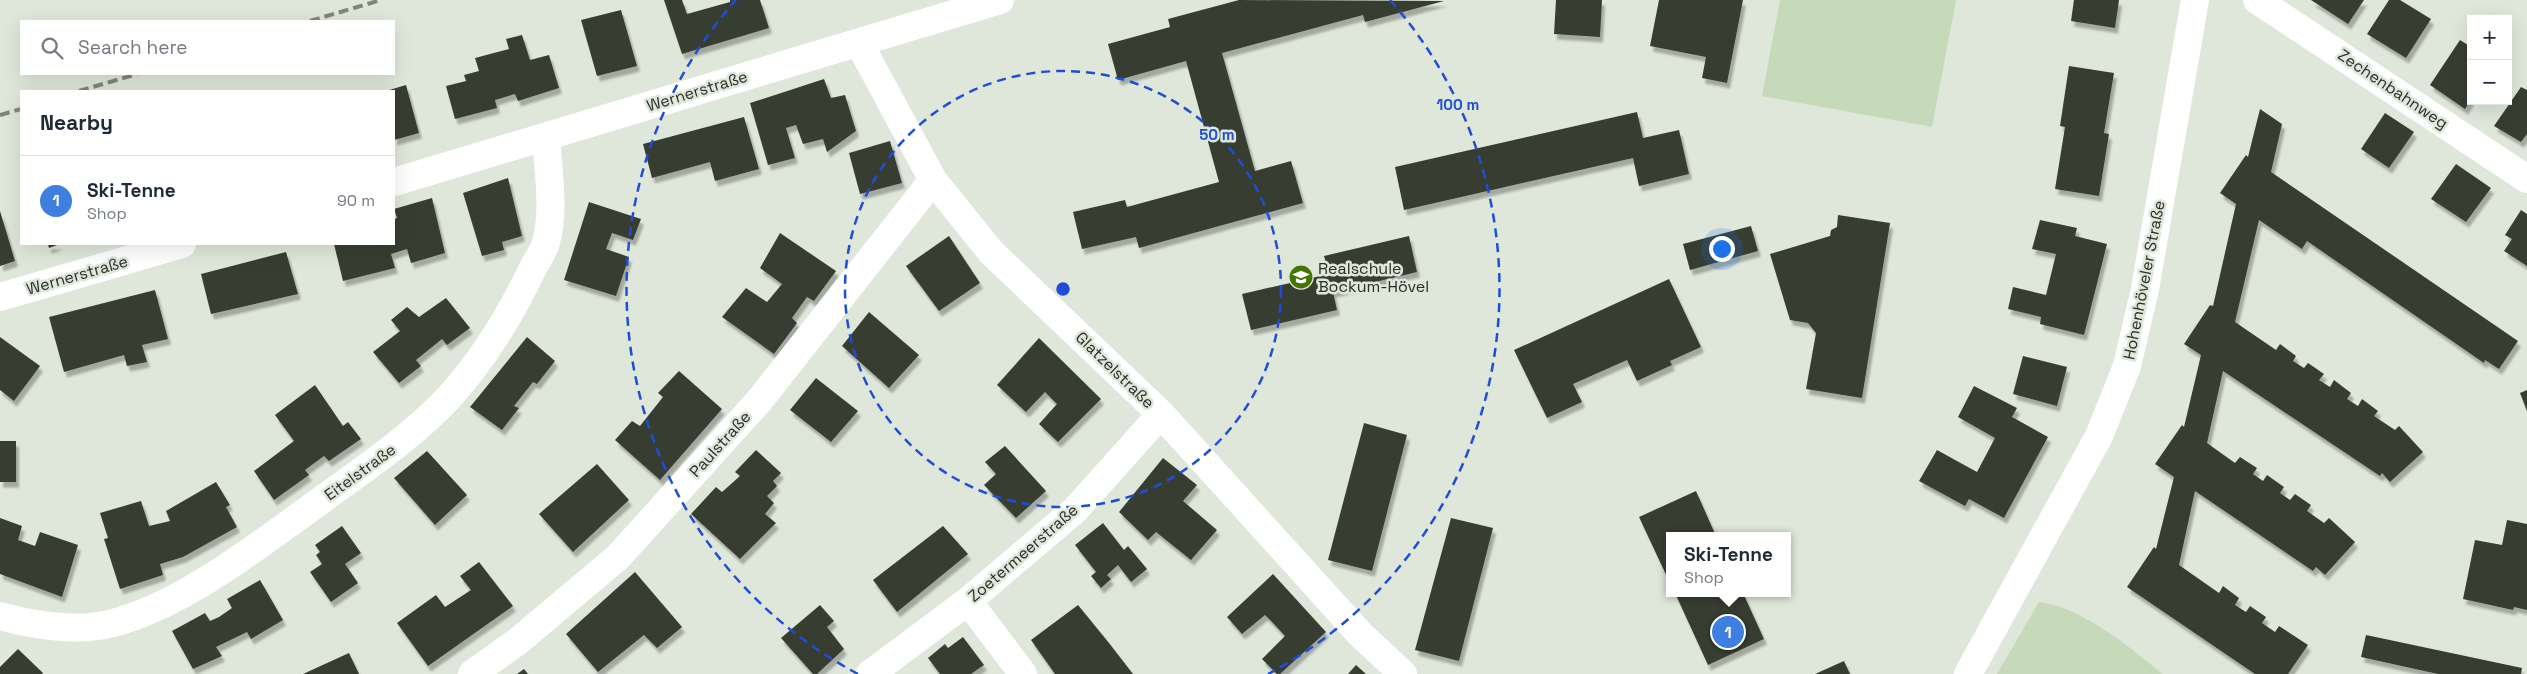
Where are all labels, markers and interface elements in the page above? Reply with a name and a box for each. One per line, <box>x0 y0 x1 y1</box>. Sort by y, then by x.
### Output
map controls <box>2467 15 2512 105</box>
button: + <box>2467 15 2512 60</box>
search box <box>20 20 395 75</box>
icon: search <box>38 34 66 62</box>
text: Search here <box>78 35 188 60</box>
street label: Zechenbahnweg <box>2334 44 2452 134</box>
button: − <box>2467 60 2512 105</box>
street label: Wernerstraße <box>644 66 750 116</box>
text: 100 m <box>1437 95 1479 114</box>
text: Nearby <box>40 109 113 136</box>
text: 50 m <box>1199 125 1235 144</box>
text: Ski-Tenne <box>87 178 176 203</box>
text: 1 <box>52 190 60 211</box>
text: 90 m <box>337 190 375 211</box>
street label: Hohenhöveler Straße <box>2118 199 2170 361</box>
text: Shop <box>87 203 127 224</box>
your location <box>1709 236 1735 262</box>
street label: Wernerstraße <box>24 251 130 299</box>
place label: Realschule Bockum-Hövel <box>1318 258 1429 297</box>
school or university icon: Realschule Bockum-Hövel <box>1288 264 1314 290</box>
centre of rings <box>1054 280 1072 298</box>
street label: Glatzelstraße <box>1071 327 1159 413</box>
street label: Paulstraße <box>685 406 755 482</box>
street label: Eitelstraße <box>320 439 400 505</box>
street label: Zoetermeerstraße <box>964 499 1082 607</box>
popup <box>1666 532 1791 597</box>
text: Ski-Tenne <box>1684 542 1773 567</box>
text: Shop <box>1684 567 1724 588</box>
pin: 1 <box>1712 613 1744 651</box>

